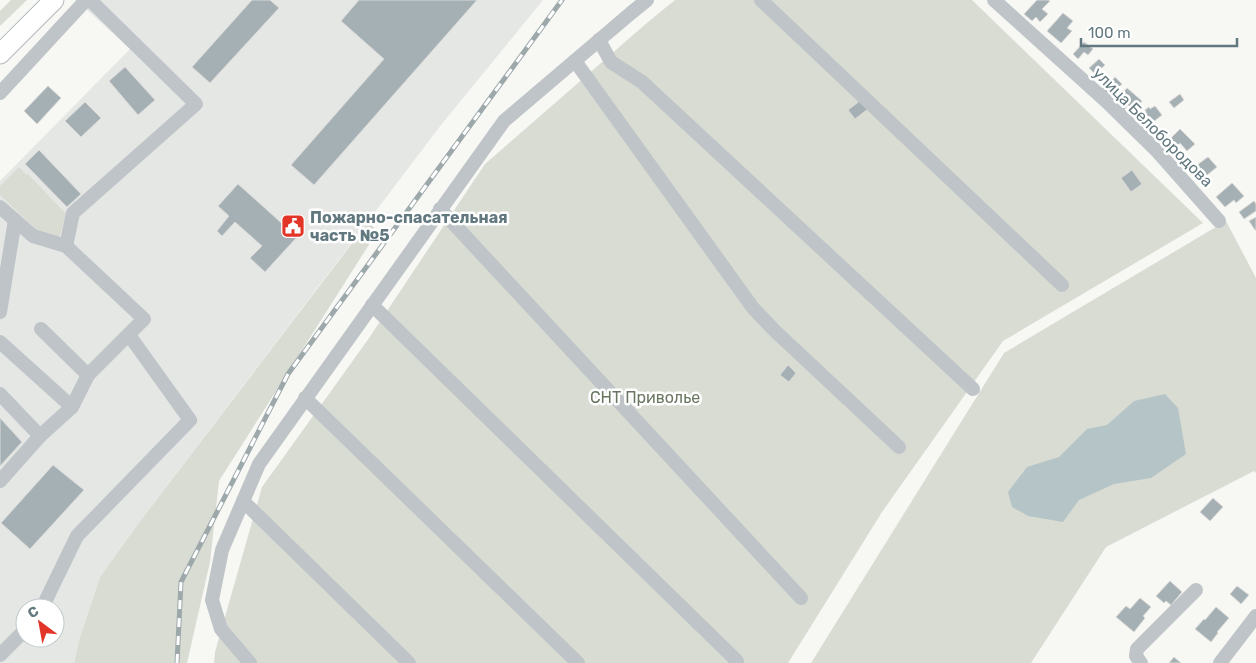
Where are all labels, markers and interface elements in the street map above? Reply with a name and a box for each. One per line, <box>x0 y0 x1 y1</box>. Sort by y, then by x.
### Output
scale bar <box>1081 15 1237 47</box>
text: 100 m <box>1088 24 1130 42</box>
street label: улица Белобородова <box>1089 63 1217 191</box>
place label: Пожарно-спасательная часть №5 <box>310 208 508 245</box>
public building icon: Пожарно-спасательная часть №5 <box>280 213 306 239</box>
park label: СНТ Приволье <box>590 388 700 407</box>
north arrow <box>15 598 65 648</box>
text: С <box>25 602 42 622</box>

